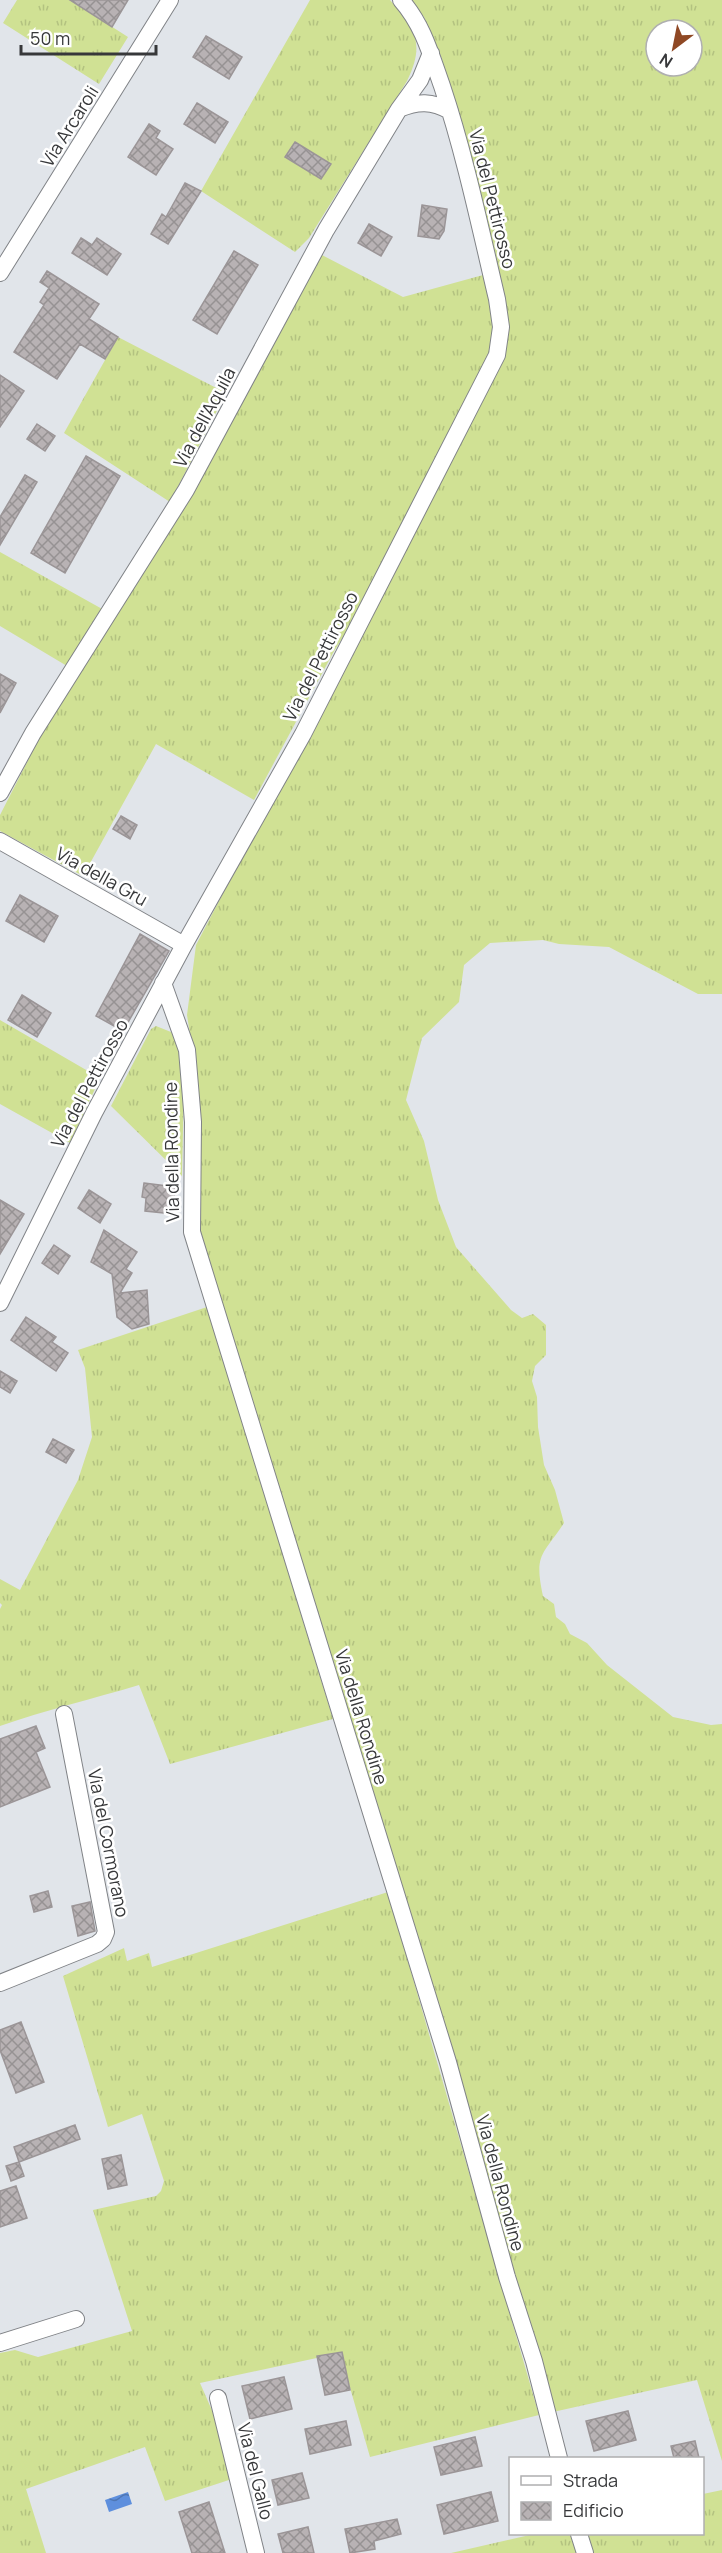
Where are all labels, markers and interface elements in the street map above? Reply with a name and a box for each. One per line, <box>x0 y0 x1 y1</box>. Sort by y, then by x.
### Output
scale bar <box>21 18 156 56</box>
north arrow <box>644 18 704 78</box>
text: 50 m <box>30 26 70 50</box>
text: N <box>655 48 677 73</box>
street label: Via Arcaroli <box>35 81 103 171</box>
street label: Via del Pettirosso <box>464 127 522 271</box>
street label: Via dell'Aquila <box>168 363 240 471</box>
street label: Via del Pettirosso <box>277 587 363 725</box>
street label: Via della Gru <box>52 841 152 911</box>
street label: Via del Pettirosso <box>45 1014 133 1152</box>
street label: Via della Rondine <box>158 1082 184 1222</box>
street label: Via della Rondine <box>330 1646 394 1788</box>
street label: Via del Cormorano <box>83 1767 135 1919</box>
street label: Via della Rondine <box>471 2112 531 2254</box>
street label: Via del Gallo <box>232 2420 280 2522</box>
legend <box>509 2457 704 2535</box>
text: Strada <box>563 2468 618 2492</box>
text: Edificio <box>563 2498 624 2522</box>

